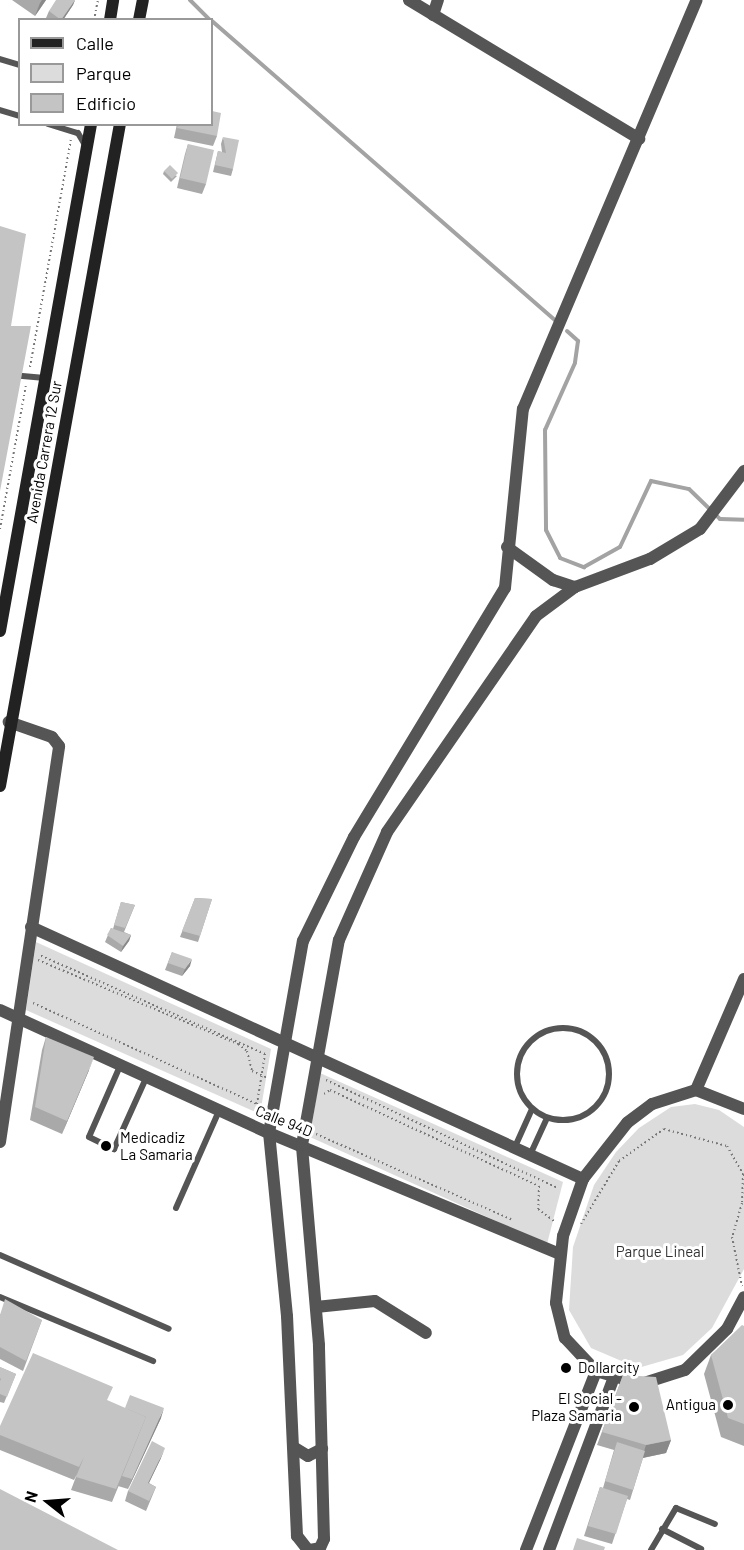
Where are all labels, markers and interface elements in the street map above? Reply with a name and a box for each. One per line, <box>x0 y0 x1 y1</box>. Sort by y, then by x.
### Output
legend <box>18 18 213 126</box>
text: Calle <box>76 32 114 54</box>
text: Parque <box>76 62 131 84</box>
text: Edificio <box>76 92 136 114</box>
street label: Avenida Carrera 12 Sur <box>23 379 65 525</box>
street label: Calle 94D <box>253 1101 315 1141</box>
place label: Medicadiz La Samaria <box>120 1128 193 1163</box>
marker: Medicadiz La Samaria <box>97 1137 115 1155</box>
park label: Parque Lineal <box>616 1243 704 1261</box>
place label: Dollarcity <box>578 1359 639 1377</box>
marker: Dollarcity <box>559 1361 573 1375</box>
place label: El Social - Plaza Samaria <box>531 1389 622 1424</box>
place label: Antigua <box>666 1396 716 1414</box>
marker: Antigua <box>721 1398 735 1412</box>
marker: El Social - Plaza Samaria <box>627 1400 641 1414</box>
north arrow <box>18 1472 78 1532</box>
text: N <box>20 1489 41 1504</box>

